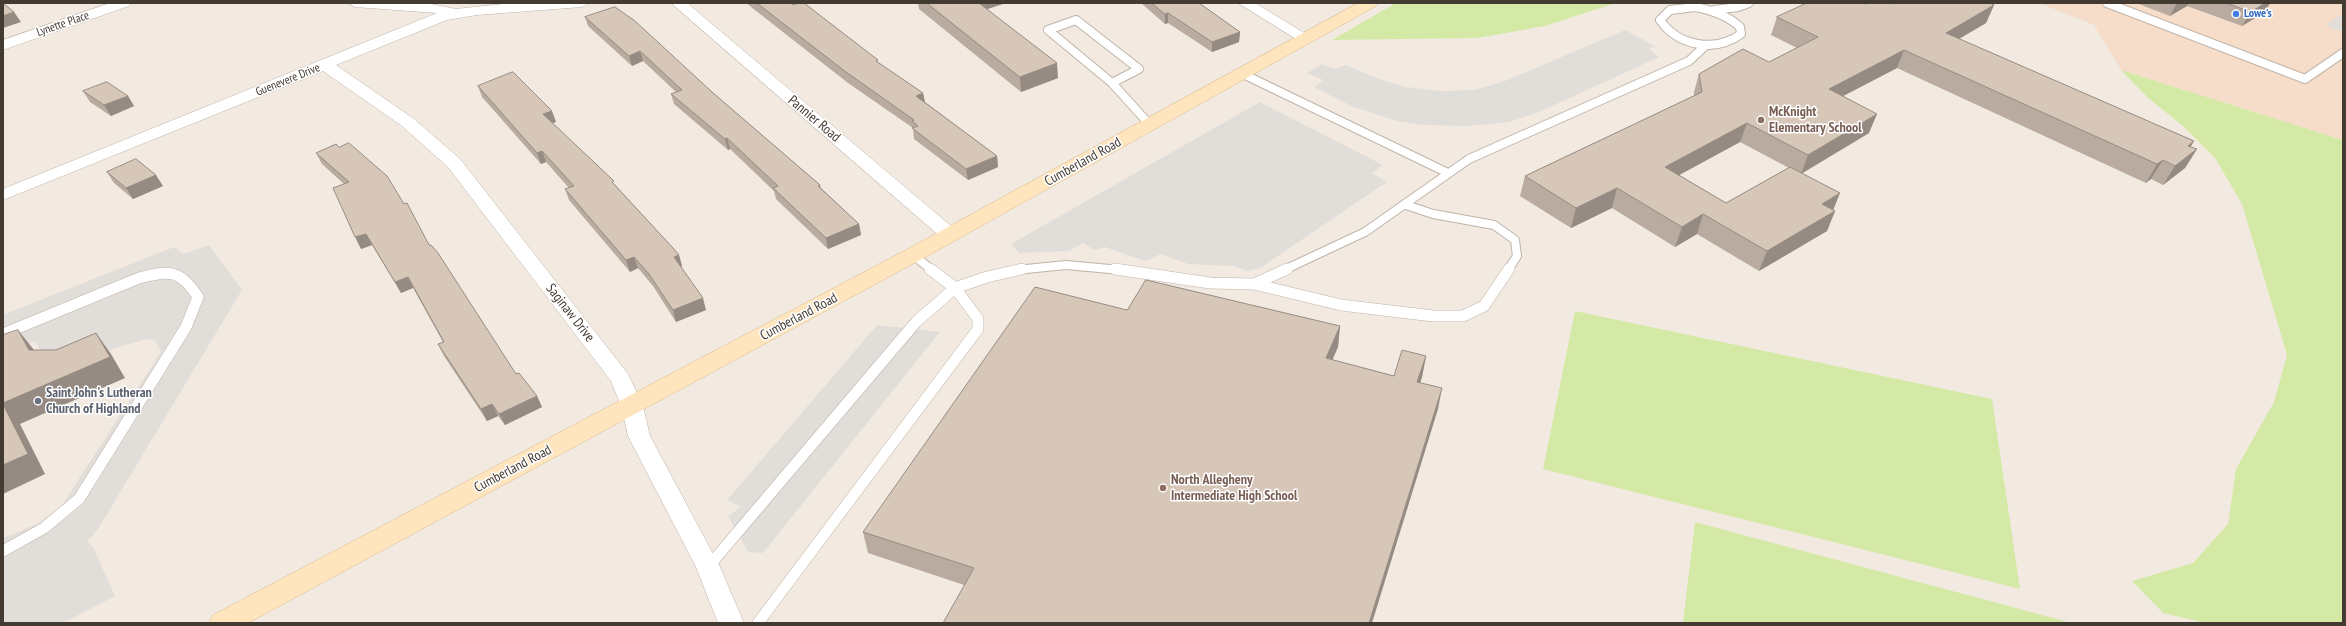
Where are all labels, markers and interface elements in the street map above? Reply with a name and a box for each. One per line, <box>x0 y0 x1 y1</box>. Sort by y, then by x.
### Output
place label: Lowe's <box>2244 7 2272 21</box>
street label: Lynette Place <box>35 8 91 40</box>
marker: Lowe's <box>2231 9 2241 19</box>
street label: Guenevere Drive <box>254 61 322 99</box>
street label: Pannier Road <box>784 92 844 146</box>
place label: McKnight Elementary School <box>1769 104 1862 136</box>
marker: McKnight Elementary School <box>1756 115 1766 125</box>
street label: Cumberland Road <box>1042 134 1124 190</box>
street label: Saginaw Drive <box>542 281 598 345</box>
street label: Cumberland Road <box>758 290 840 344</box>
place label: Saint John's Lutheran Church of Highland <box>46 385 152 418</box>
marker: Saint John's Lutheran Church of Highland <box>33 396 43 406</box>
street label: Cumberland Road <box>472 442 554 496</box>
place label: North Allegheny Intermediate High School <box>1171 472 1297 504</box>
marker: North Allegheny Intermediate High School <box>1158 483 1168 493</box>

